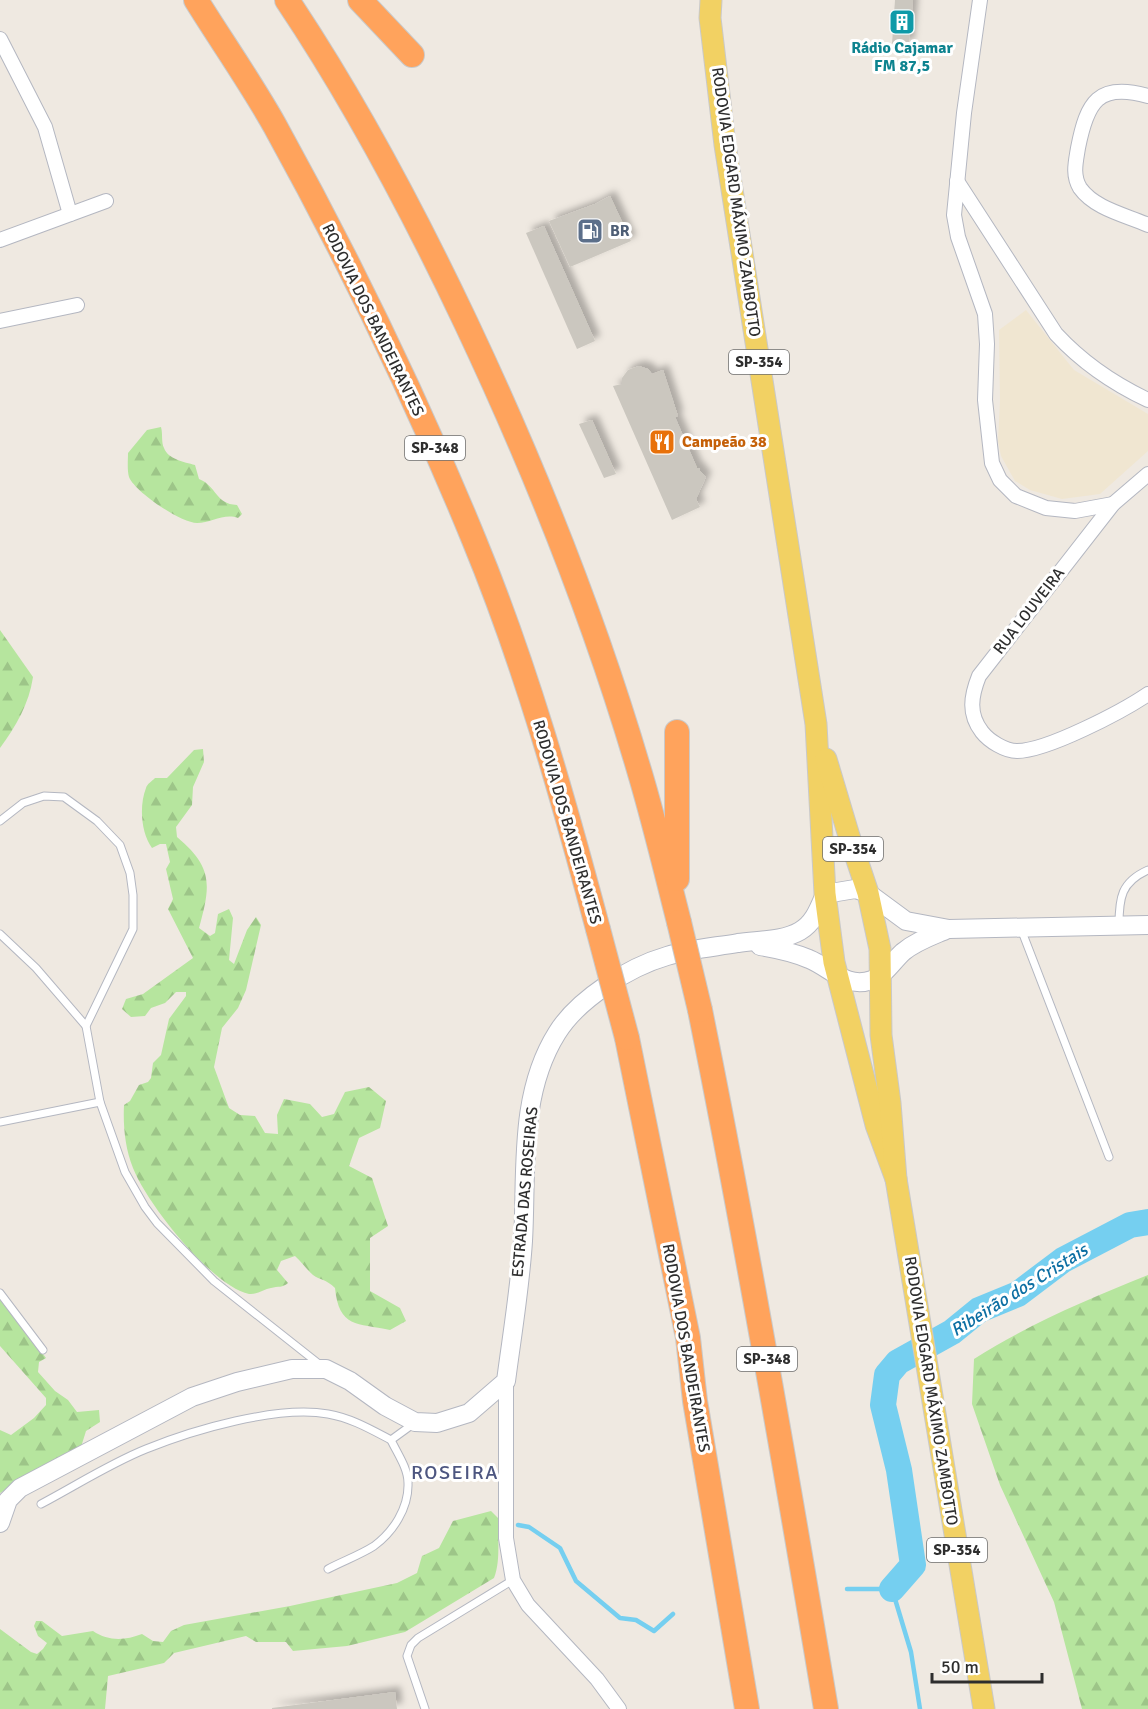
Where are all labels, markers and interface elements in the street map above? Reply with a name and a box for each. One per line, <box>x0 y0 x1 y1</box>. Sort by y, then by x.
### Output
building icon: Rádio Cajamar FM 87,5 <box>887 7 917 37</box>
place label: Rádio Cajamar FM 87,5 <box>851 38 953 76</box>
street label: RODOVIA EDGARD MÁXIMO ZAMBOTTO <box>707 66 765 338</box>
fuel station icon: BR <box>575 216 605 246</box>
street label: RODOVIA DOS BANDEIRANTES <box>318 221 428 420</box>
place label: BR <box>610 221 630 241</box>
road number: SP-354 <box>729 350 789 374</box>
restaurant icon: Campeão 38 <box>647 427 677 457</box>
place label: Campeão 38 <box>682 432 767 452</box>
road number: SP-348 <box>405 436 465 460</box>
street label: RUA LOUVEIRA <box>989 563 1069 658</box>
street label: RODOVIA DOS BANDEIRANTES <box>528 718 606 927</box>
road number: SP-354 <box>823 837 883 861</box>
street label: ESTRADA DAS ROSEIRAS <box>508 1106 542 1278</box>
water label: Ribeirão dos Cristais <box>946 1238 1093 1341</box>
street label: RODOVIA DOS BANDEIRANTES <box>658 1242 714 1454</box>
street label: RODOVIA EDGARD MÁXIMO ZAMBOTTO <box>900 1255 962 1527</box>
road number: SP-348 <box>737 1347 797 1371</box>
district label: ROSEIRA <box>411 1460 499 1485</box>
road number: SP-354 <box>927 1538 987 1562</box>
scale bar <box>932 1646 1042 1684</box>
text: 50 m <box>941 1656 979 1678</box>

